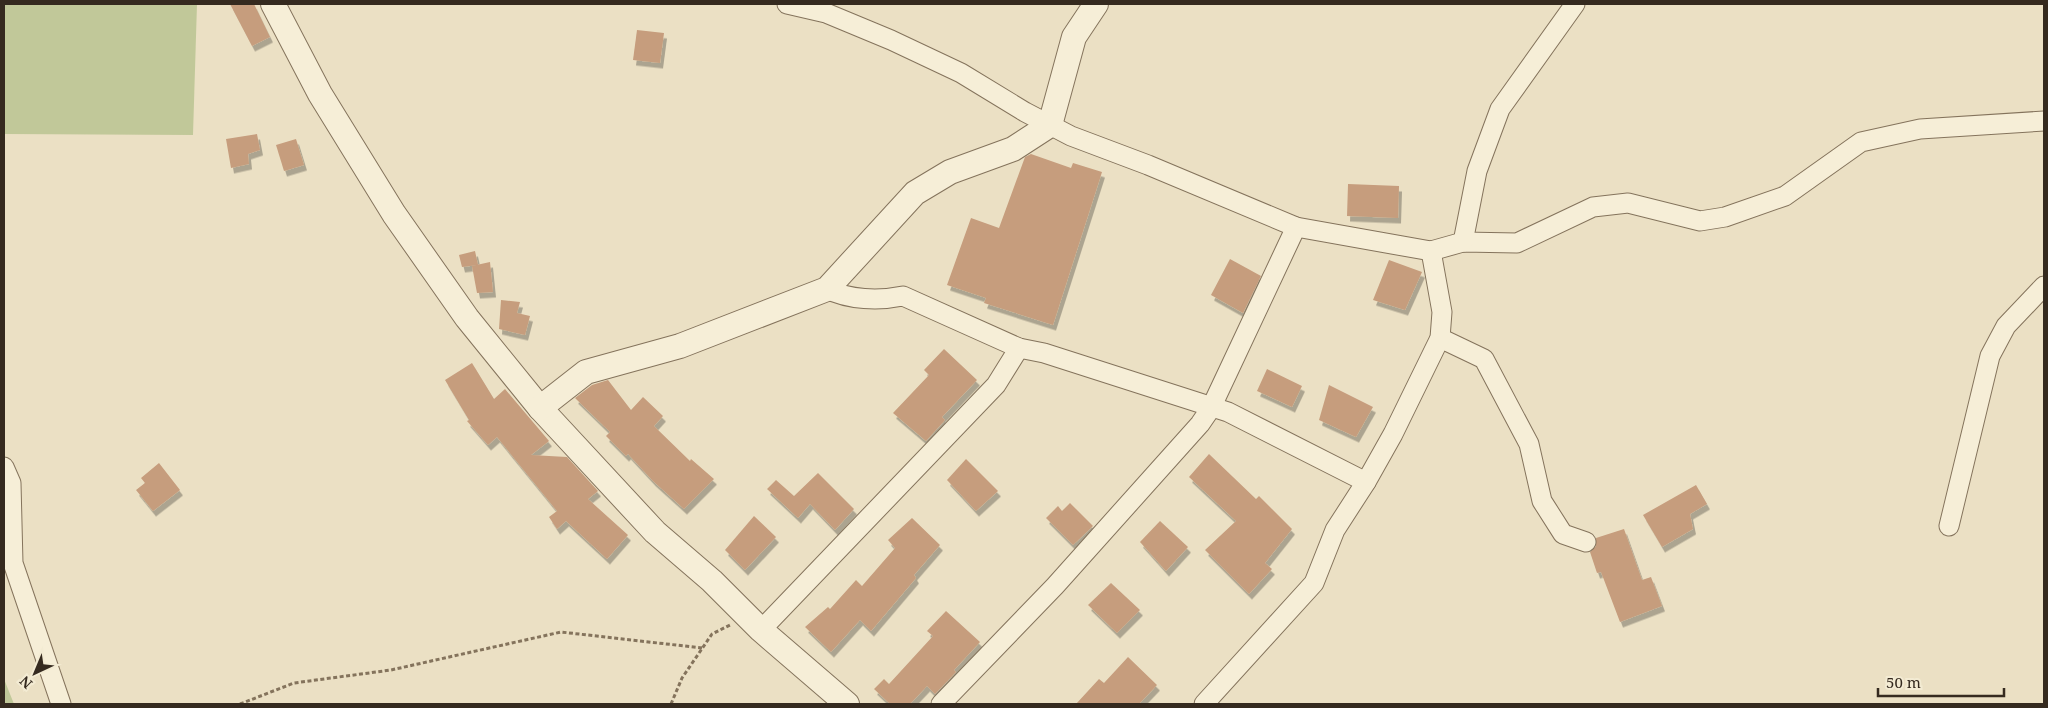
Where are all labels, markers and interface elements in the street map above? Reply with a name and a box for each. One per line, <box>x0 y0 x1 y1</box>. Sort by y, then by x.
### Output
north arrow <box>10 648 60 698</box>
scale bar <box>1878 666 2004 698</box>
text: N <box>15 672 36 693</box>
text: 50 m <box>1886 672 1921 692</box>

